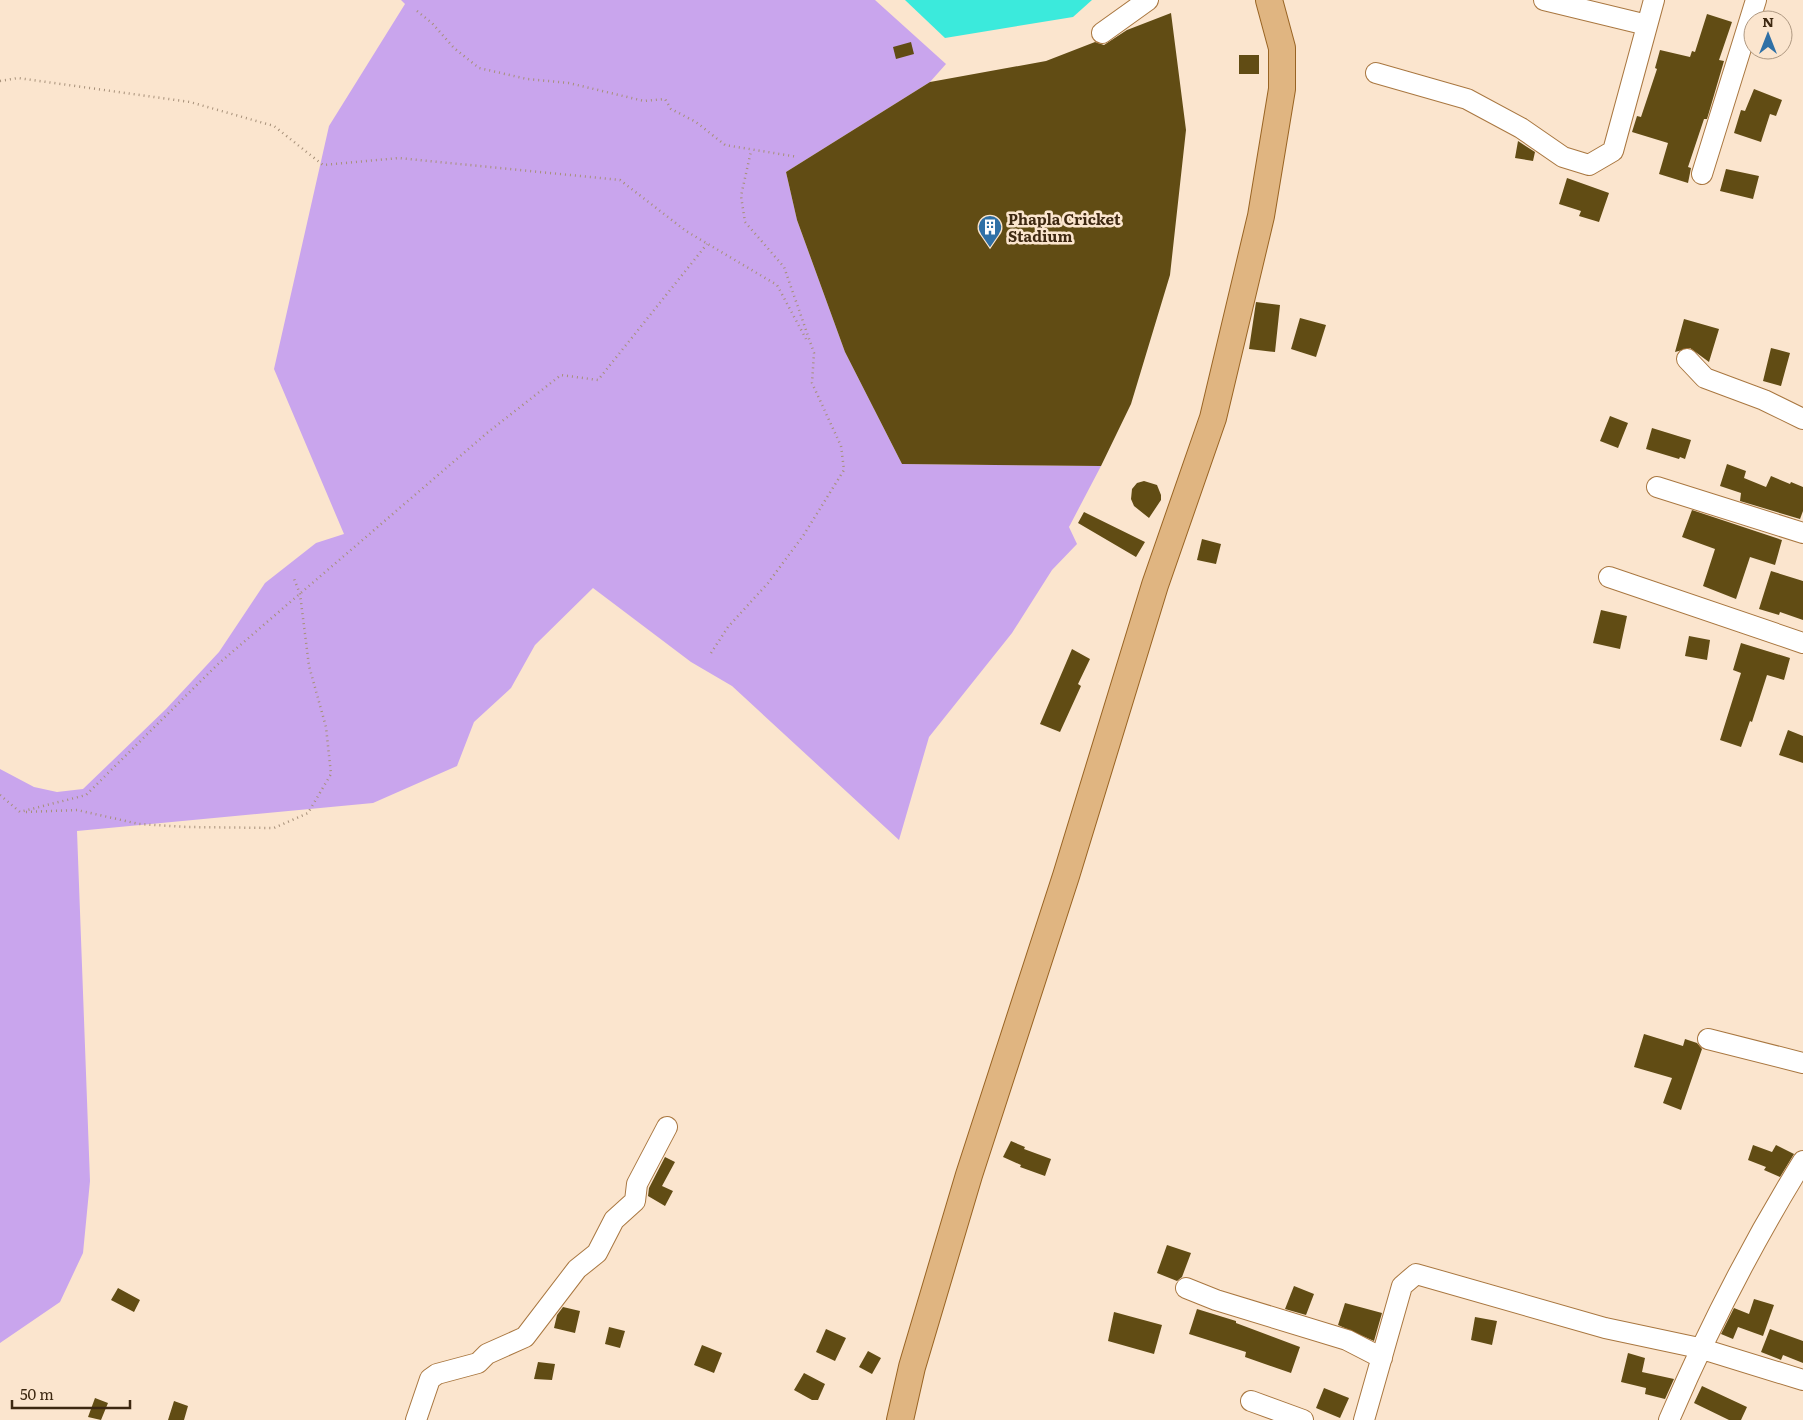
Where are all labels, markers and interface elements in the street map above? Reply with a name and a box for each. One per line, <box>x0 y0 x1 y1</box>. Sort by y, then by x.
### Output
north arrow <box>1743 10 1793 60</box>
text: N <box>1762 11 1774 31</box>
place label: Phapla Cricket Stadium <box>1008 207 1121 247</box>
building icon: Phapla Cricket Stadium <box>977 214 1003 248</box>
scale bar <box>12 1378 130 1410</box>
text: 50 m <box>20 1382 54 1405</box>

